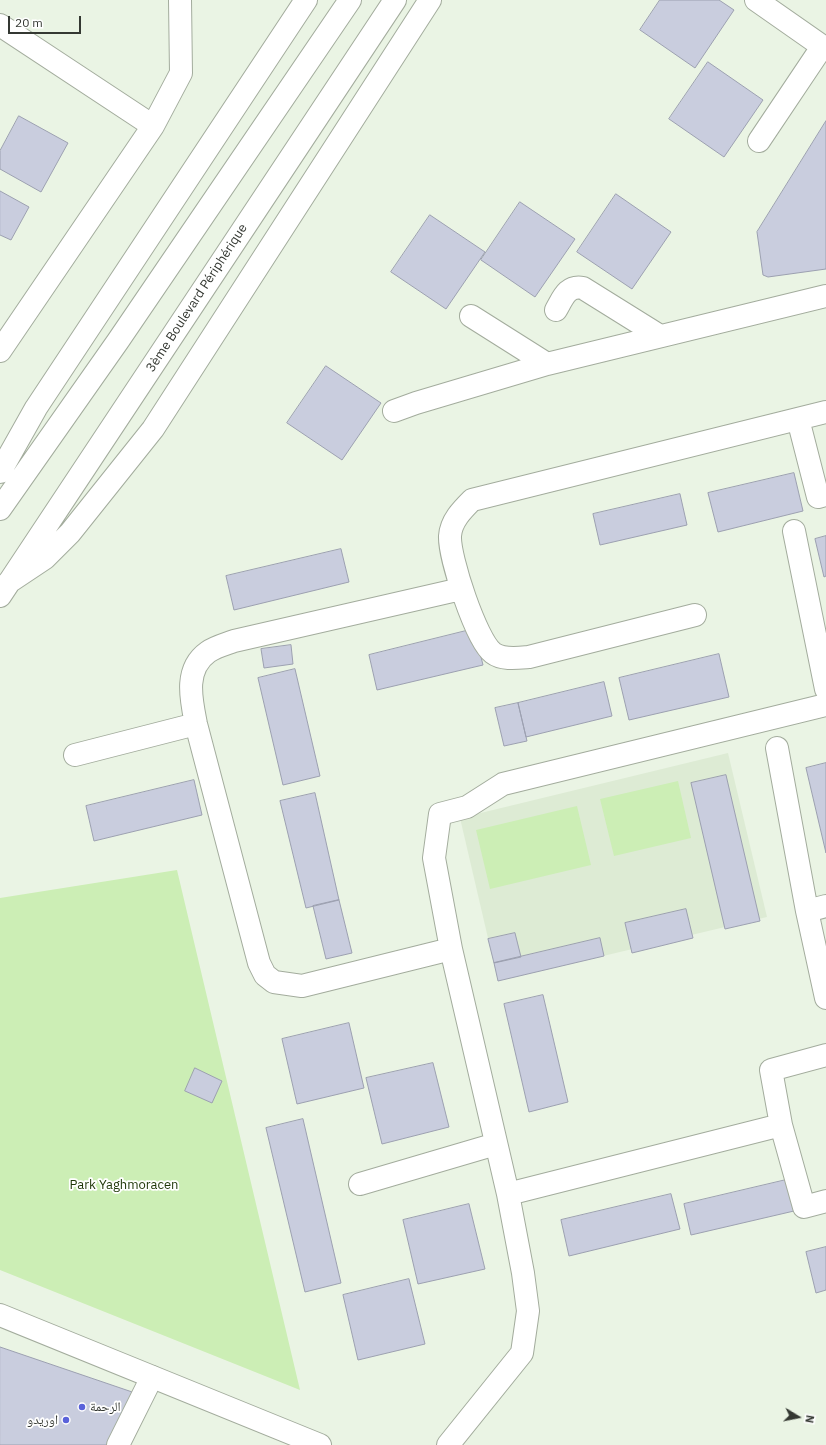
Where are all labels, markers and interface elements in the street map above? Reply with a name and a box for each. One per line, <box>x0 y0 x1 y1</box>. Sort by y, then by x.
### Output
scale bar <box>10 8 83 34</box>
text: 20 m <box>15 15 43 30</box>
street label: 3ème Boulevard Périphérique <box>143 221 251 375</box>
park label: Park Yaghmoracen <box>70 1177 178 1193</box>
north arrow <box>778 1397 818 1437</box>
place label: الرحمة <box>90 1399 121 1415</box>
marker: الرحمة <box>77 1402 87 1412</box>
place label: اوريدو <box>27 1412 58 1428</box>
text: N <box>802 1414 817 1424</box>
marker: اوريدو <box>61 1415 71 1425</box>

